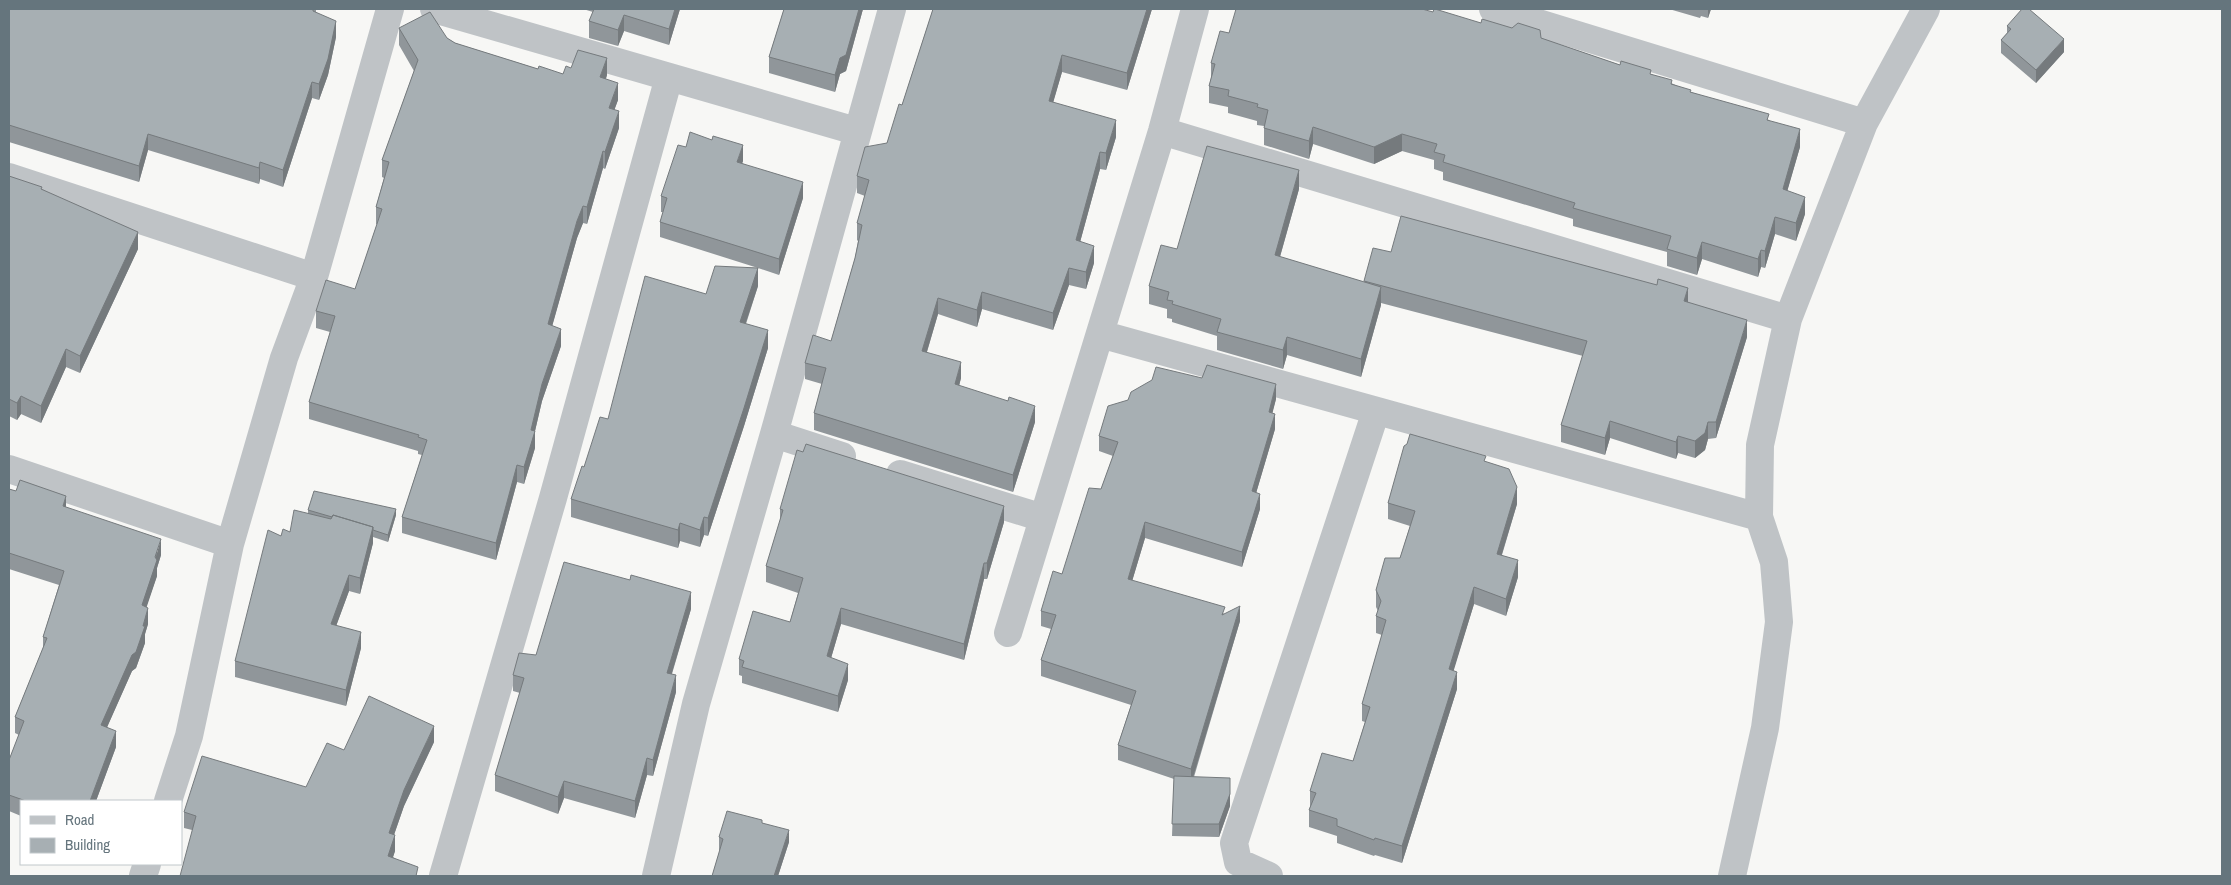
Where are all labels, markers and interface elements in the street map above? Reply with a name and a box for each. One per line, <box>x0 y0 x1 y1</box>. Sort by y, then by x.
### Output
legend <box>20 800 182 865</box>
text: Road <box>65 809 94 830</box>
text: Building <box>65 834 110 855</box>

